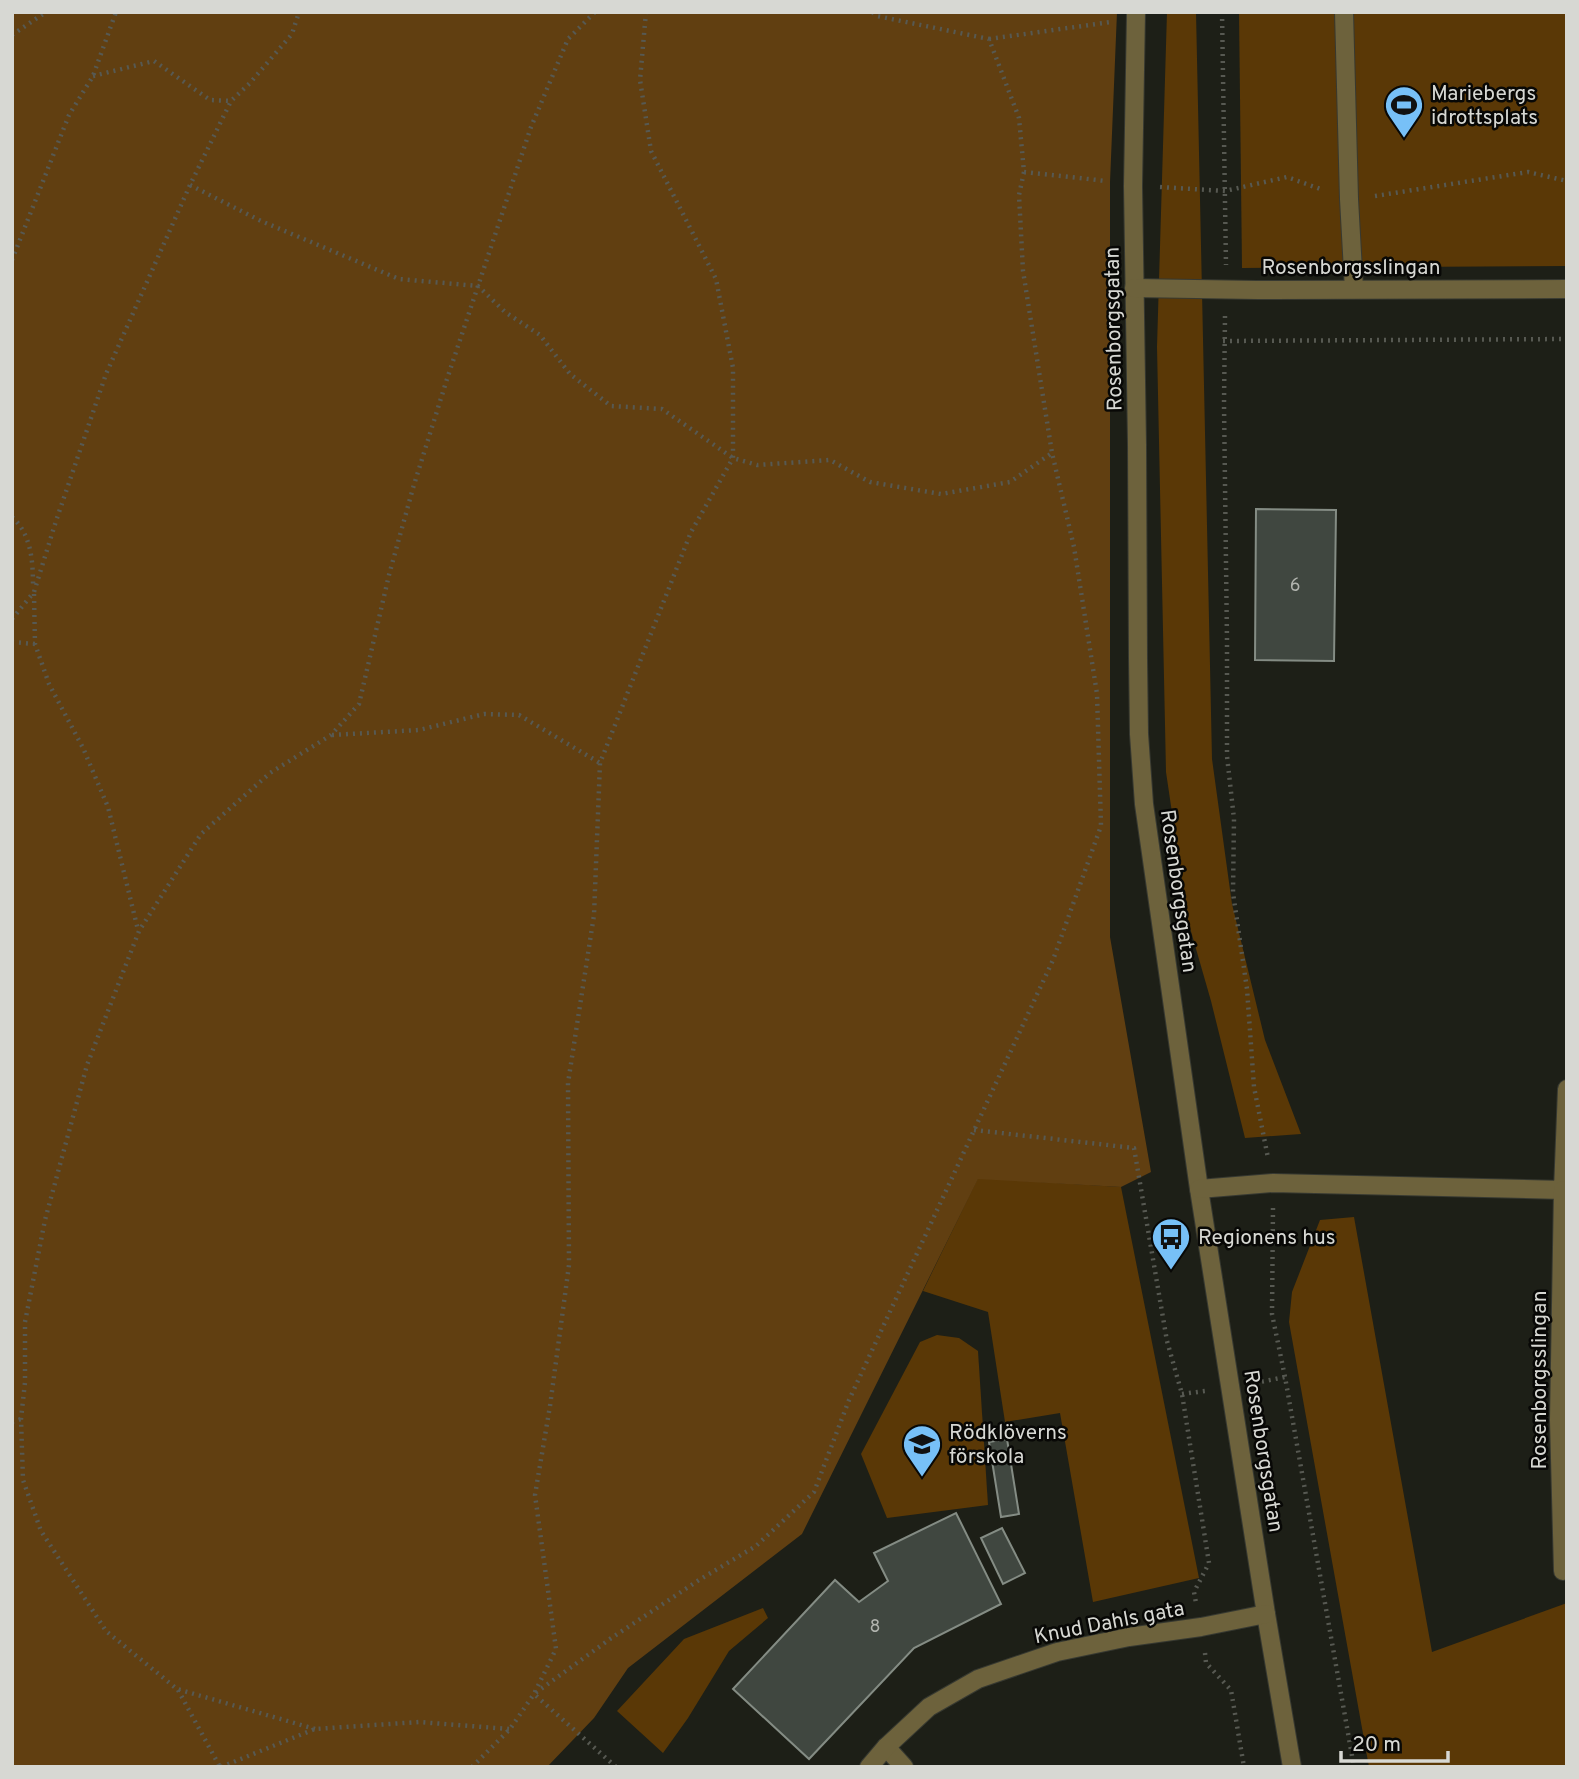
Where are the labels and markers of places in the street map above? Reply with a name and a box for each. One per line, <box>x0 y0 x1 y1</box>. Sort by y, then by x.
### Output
place label: Mariebergs idrottsplats <box>1431 81 1538 132</box>
sports icon: Mariebergs idrottsplats <box>1383 84 1425 139</box>
bus stop icon: Regionens hus <box>1150 1216 1192 1271</box>
place label: Regionens hus <box>1198 1225 1336 1252</box>
place label: Rödklöverns förskola <box>949 1420 1067 1471</box>
school or university icon: Rödklöverns förskola <box>901 1423 943 1478</box>

